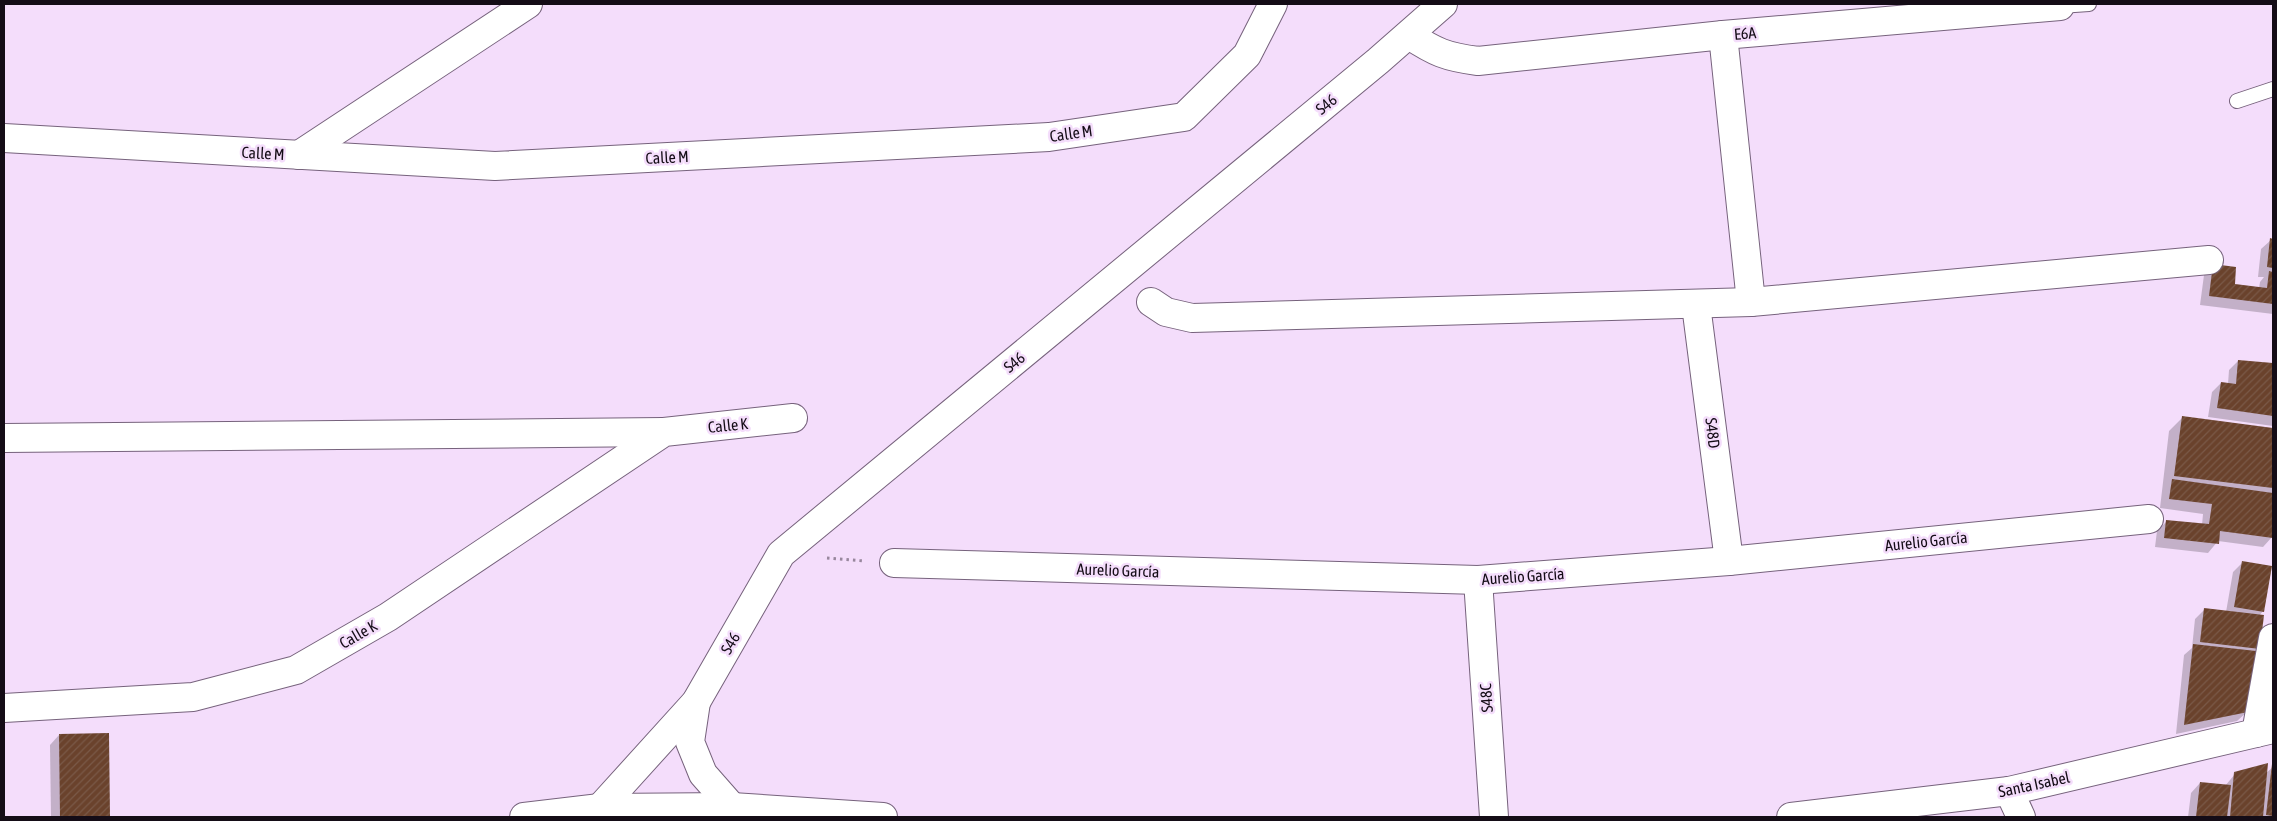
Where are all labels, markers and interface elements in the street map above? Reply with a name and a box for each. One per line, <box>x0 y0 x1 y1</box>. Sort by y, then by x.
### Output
street label: E6A <box>1733 23 1757 43</box>
street label: S46 <box>1312 90 1340 118</box>
street label: Calle M <box>1048 121 1094 145</box>
street label: Calle M <box>241 143 285 163</box>
street label: Calle M <box>645 147 689 167</box>
street label: S46 <box>1000 348 1028 376</box>
street label: Calle K <box>707 414 749 436</box>
street label: S48D <box>1702 417 1724 449</box>
street label: Aurelio García <box>1884 528 1968 554</box>
street label: Aurelio García <box>1076 560 1160 580</box>
street label: Aurelio García <box>1481 564 1565 588</box>
street label: Calle K <box>336 616 380 652</box>
street label: S46 <box>717 629 743 657</box>
street label: S48C <box>1476 683 1496 713</box>
street label: Santa Isabel <box>1997 768 2072 800</box>

